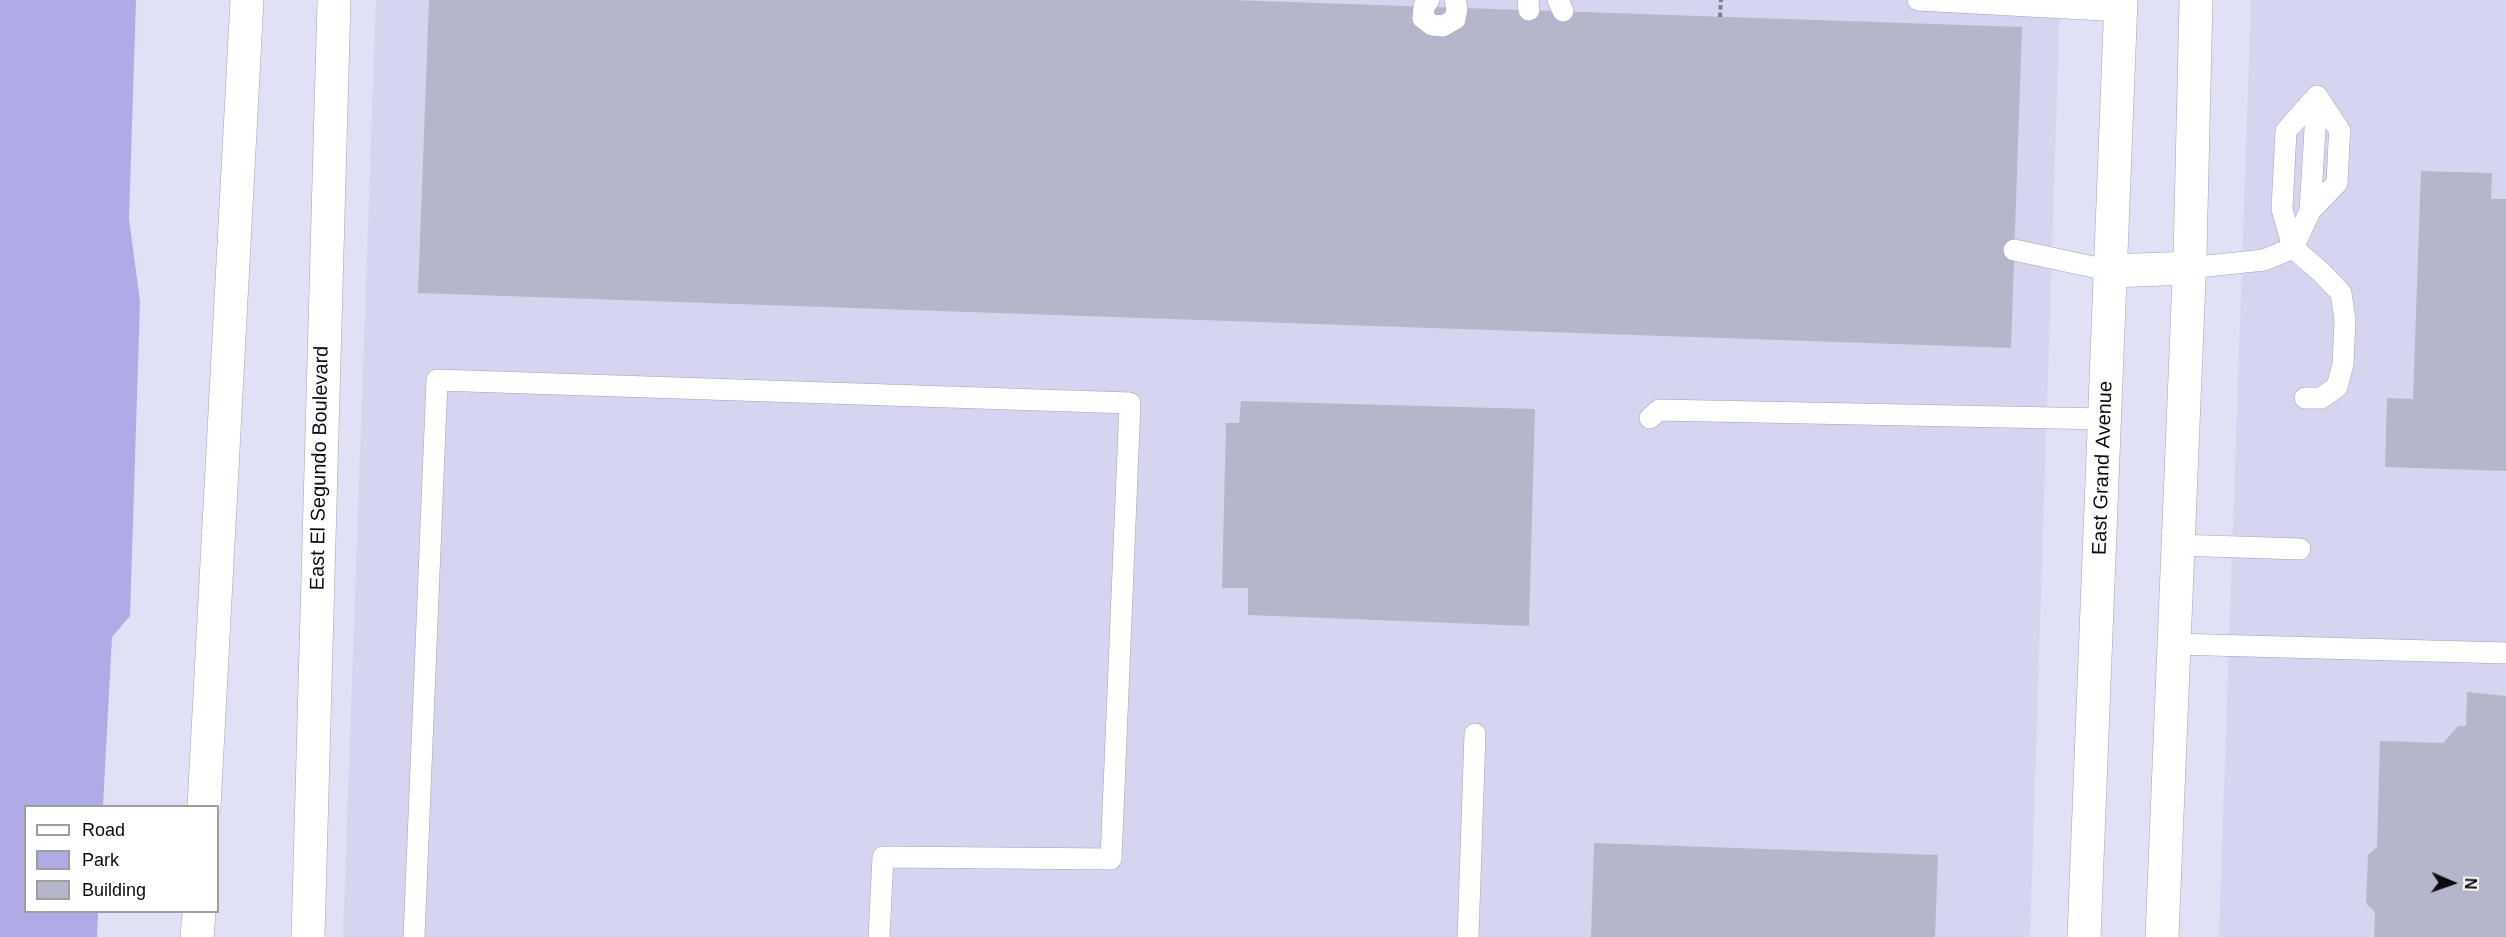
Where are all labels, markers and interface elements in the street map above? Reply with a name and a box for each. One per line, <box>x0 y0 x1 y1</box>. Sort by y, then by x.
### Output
street label: East El Segundo Boulevard <box>306 346 334 590</box>
street label: East Grand Avenue <box>2088 381 2118 555</box>
legend <box>24 805 219 913</box>
text: Road <box>82 820 125 840</box>
text: Park <box>82 850 119 870</box>
north arrow <box>2422 853 2482 913</box>
text: N <box>2462 878 2479 890</box>
text: Building <box>82 880 146 900</box>

